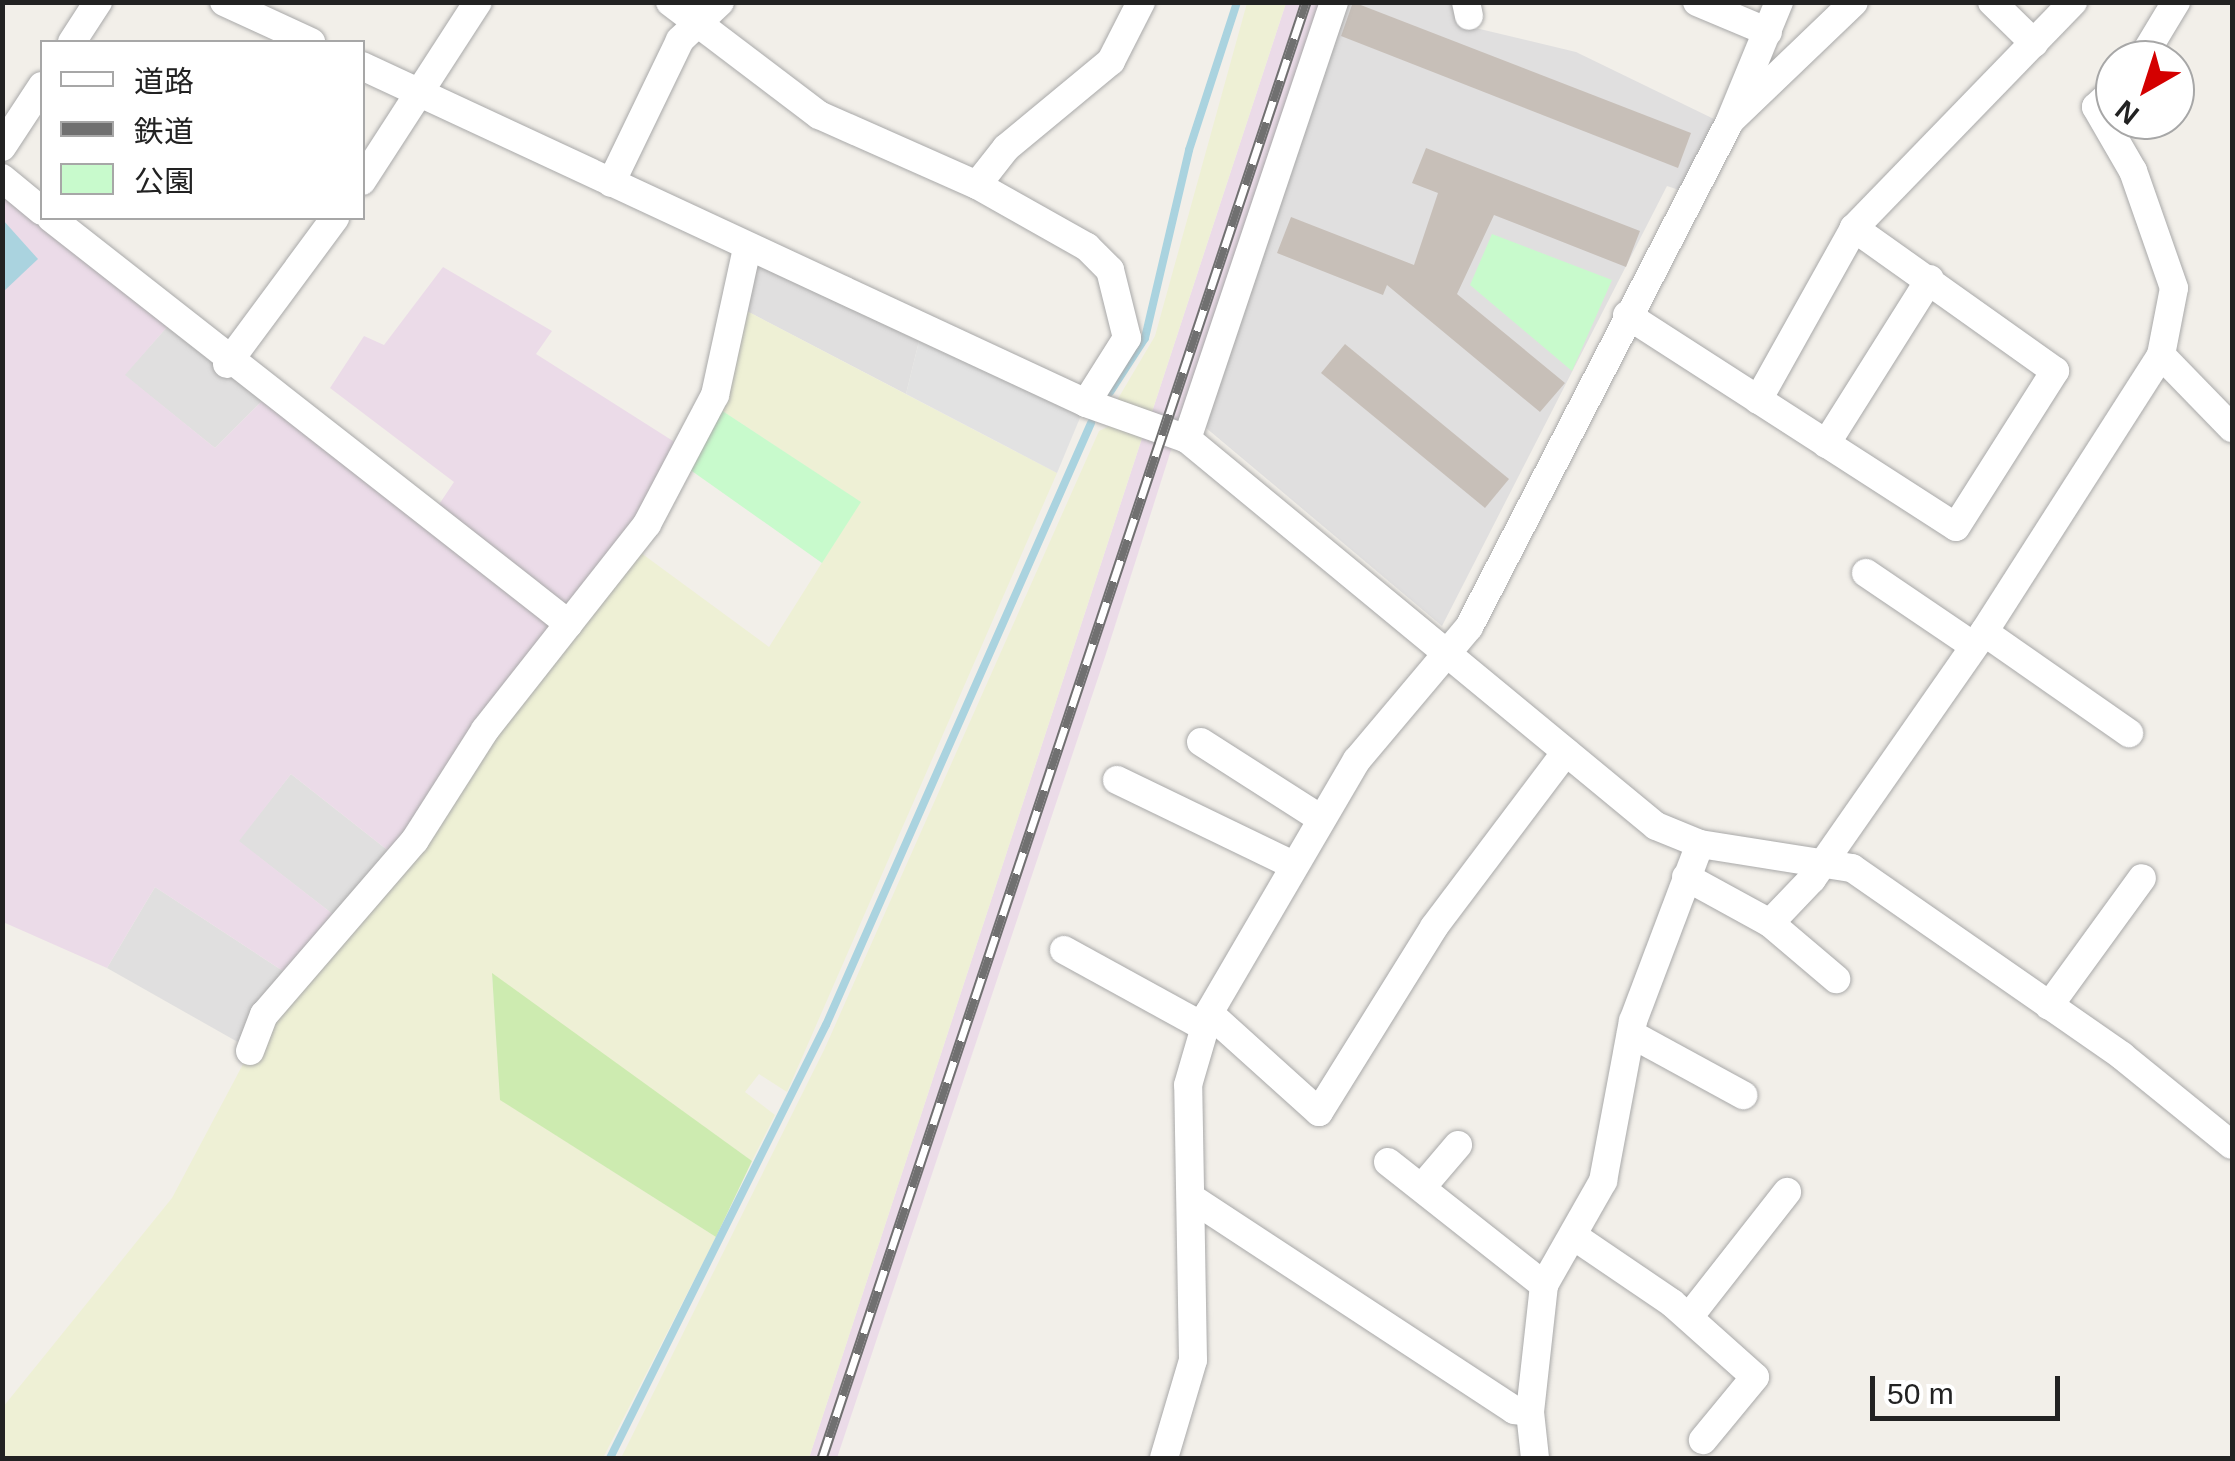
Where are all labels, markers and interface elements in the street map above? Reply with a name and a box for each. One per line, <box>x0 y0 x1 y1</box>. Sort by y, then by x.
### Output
legend <box>40 40 365 220</box>
north arrow <box>2095 40 2195 140</box>
text: 道路 <box>134 65 194 98</box>
text: N <box>2109 94 2145 131</box>
text: 鉄道 <box>134 115 194 148</box>
text: 公園 <box>134 165 194 198</box>
scale bar <box>1875 1356 2065 1418</box>
text: 50 m <box>1887 1377 1954 1410</box>

